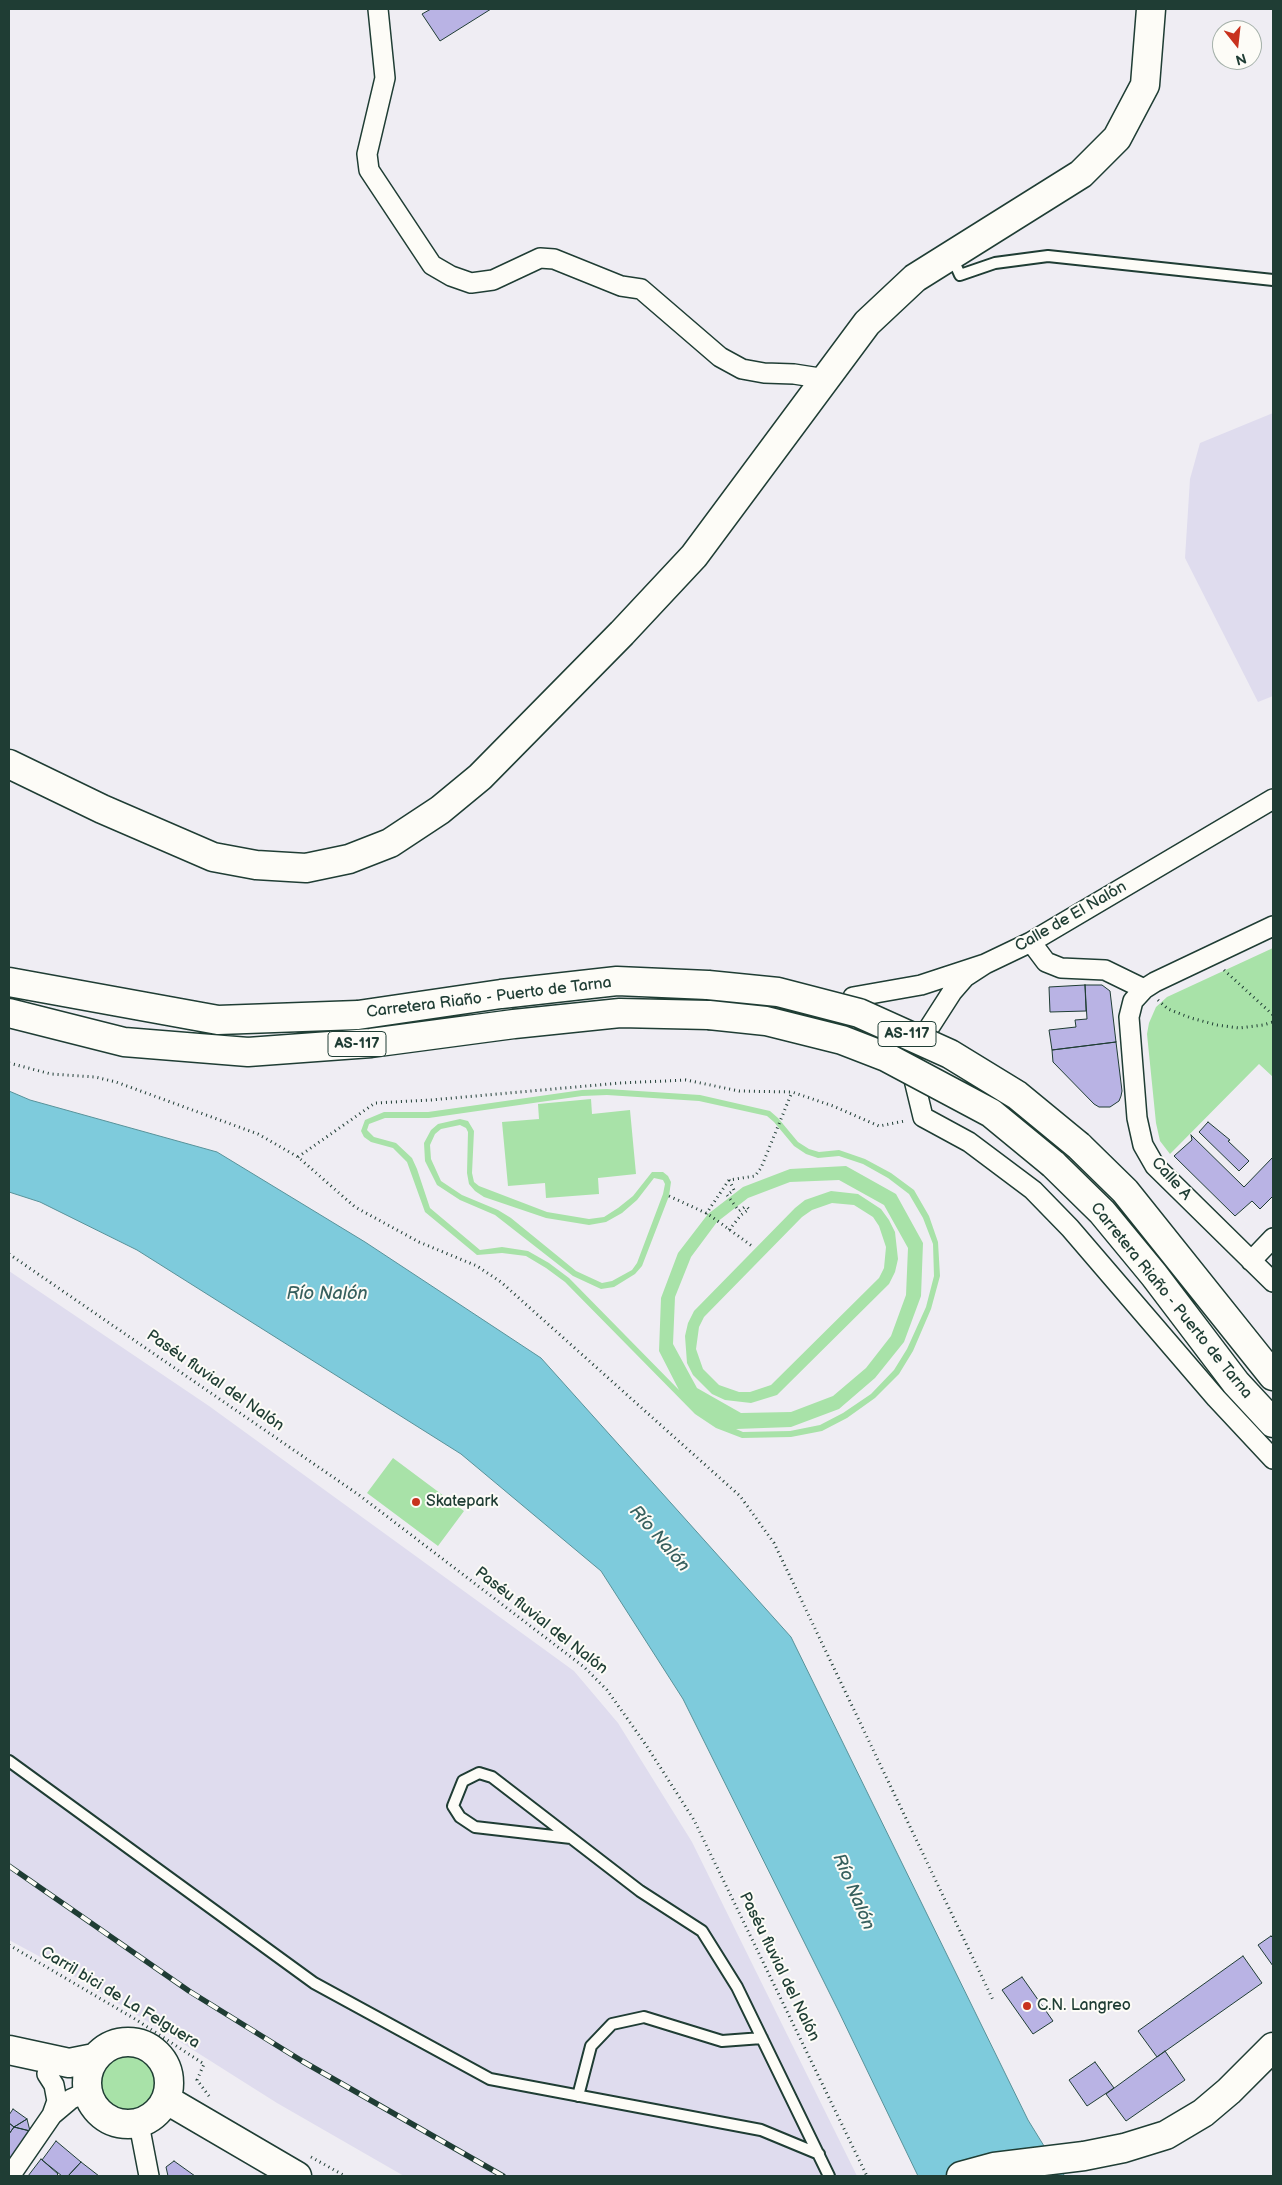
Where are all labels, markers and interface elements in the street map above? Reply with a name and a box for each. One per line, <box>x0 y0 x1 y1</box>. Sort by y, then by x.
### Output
north arrow <box>1212 20 1262 70</box>
text: N <box>1234 49 1248 69</box>
street label: Calle de El Nalón <box>1012 877 1130 957</box>
street label: Carretera Riaño - Puerto de Tarna <box>365 973 613 1023</box>
road number: AS-117 <box>878 1022 936 1046</box>
road number: AS-117 <box>328 1032 386 1056</box>
street label: Calle A <box>1147 1154 1195 1204</box>
street label: Carretera Riaño - Puerto de Tarna <box>1086 1199 1256 1403</box>
water label: Río Nalón <box>286 1283 368 1305</box>
street label: Paséu fluvial del Nalón <box>143 1326 287 1436</box>
place label: Skatepark <box>426 1492 498 1512</box>
marker: Skatepark <box>410 1496 422 1508</box>
water label: Río Nalón <box>624 1501 694 1577</box>
street label: Paséu fluvial del Nalón <box>471 1563 611 1679</box>
water label: Río Nalón <box>827 1850 879 1934</box>
street label: Paséu fluvial del Nalón <box>735 1889 823 2045</box>
street label: Carril bici de La Felguera <box>37 1943 203 2053</box>
place label: C.N. Langreo <box>1037 1996 1131 2016</box>
marker: C.N. Langreo <box>1021 2000 1033 2012</box>

